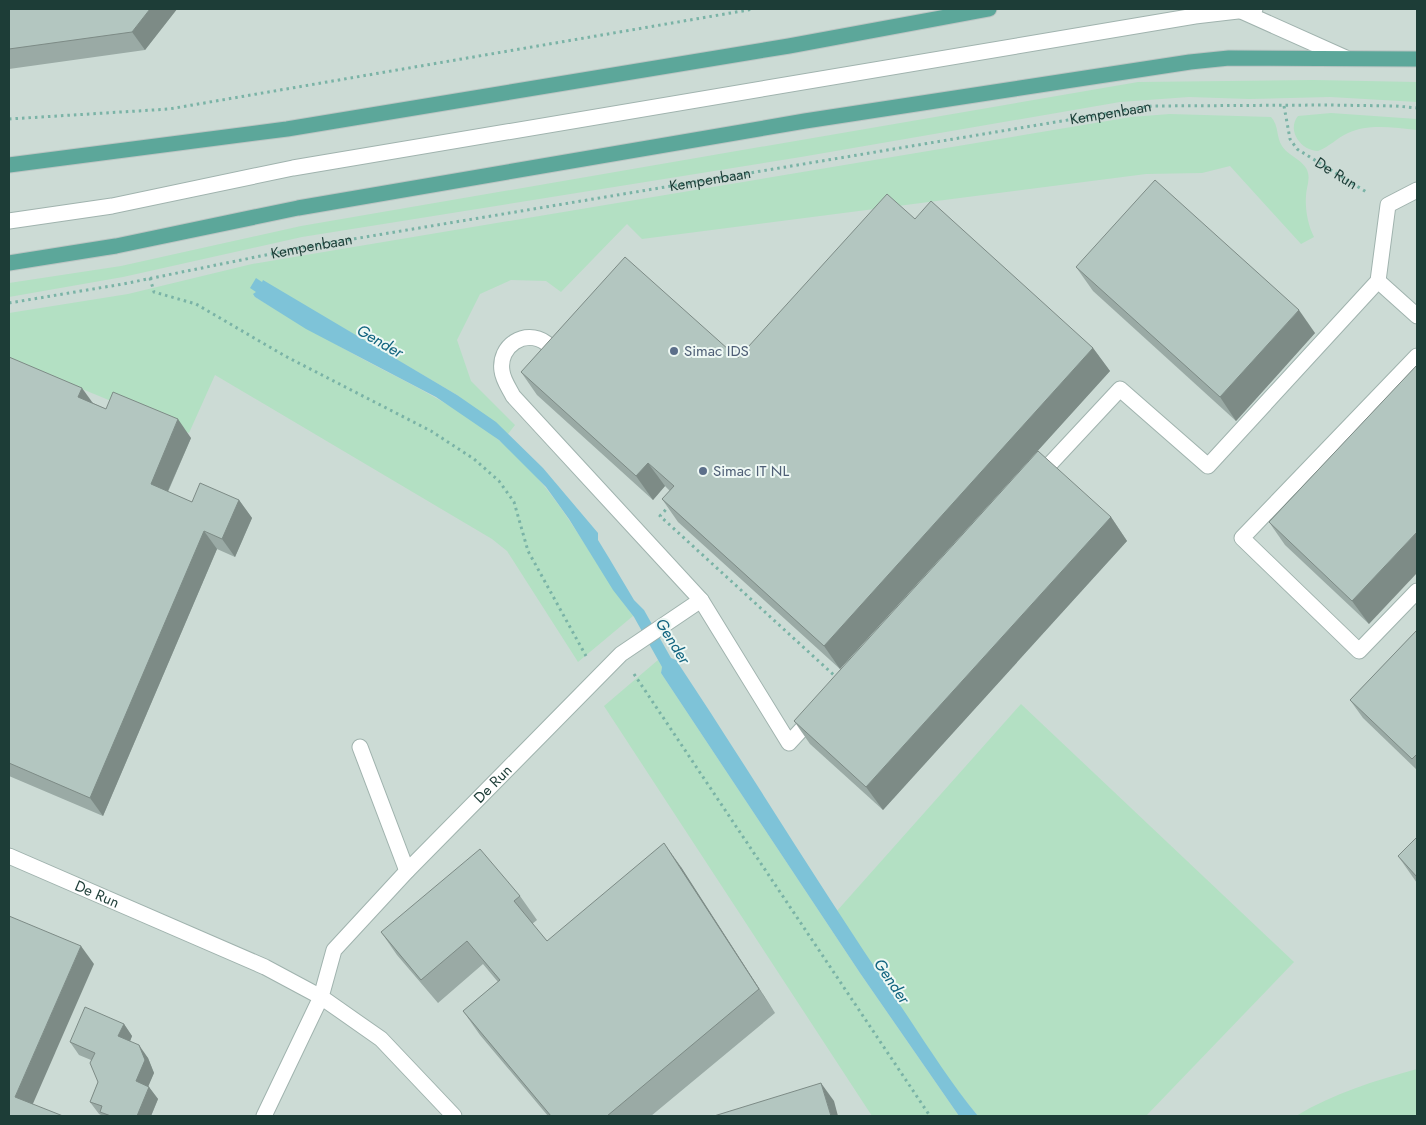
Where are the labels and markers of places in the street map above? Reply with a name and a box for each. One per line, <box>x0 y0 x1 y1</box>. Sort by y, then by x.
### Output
place label: Simac IDS <box>684 340 749 362</box>
marker: Simac IDS <box>668 345 680 357</box>
place label: Simac IT NL <box>713 460 789 482</box>
marker: Simac IT NL <box>697 465 709 477</box>

